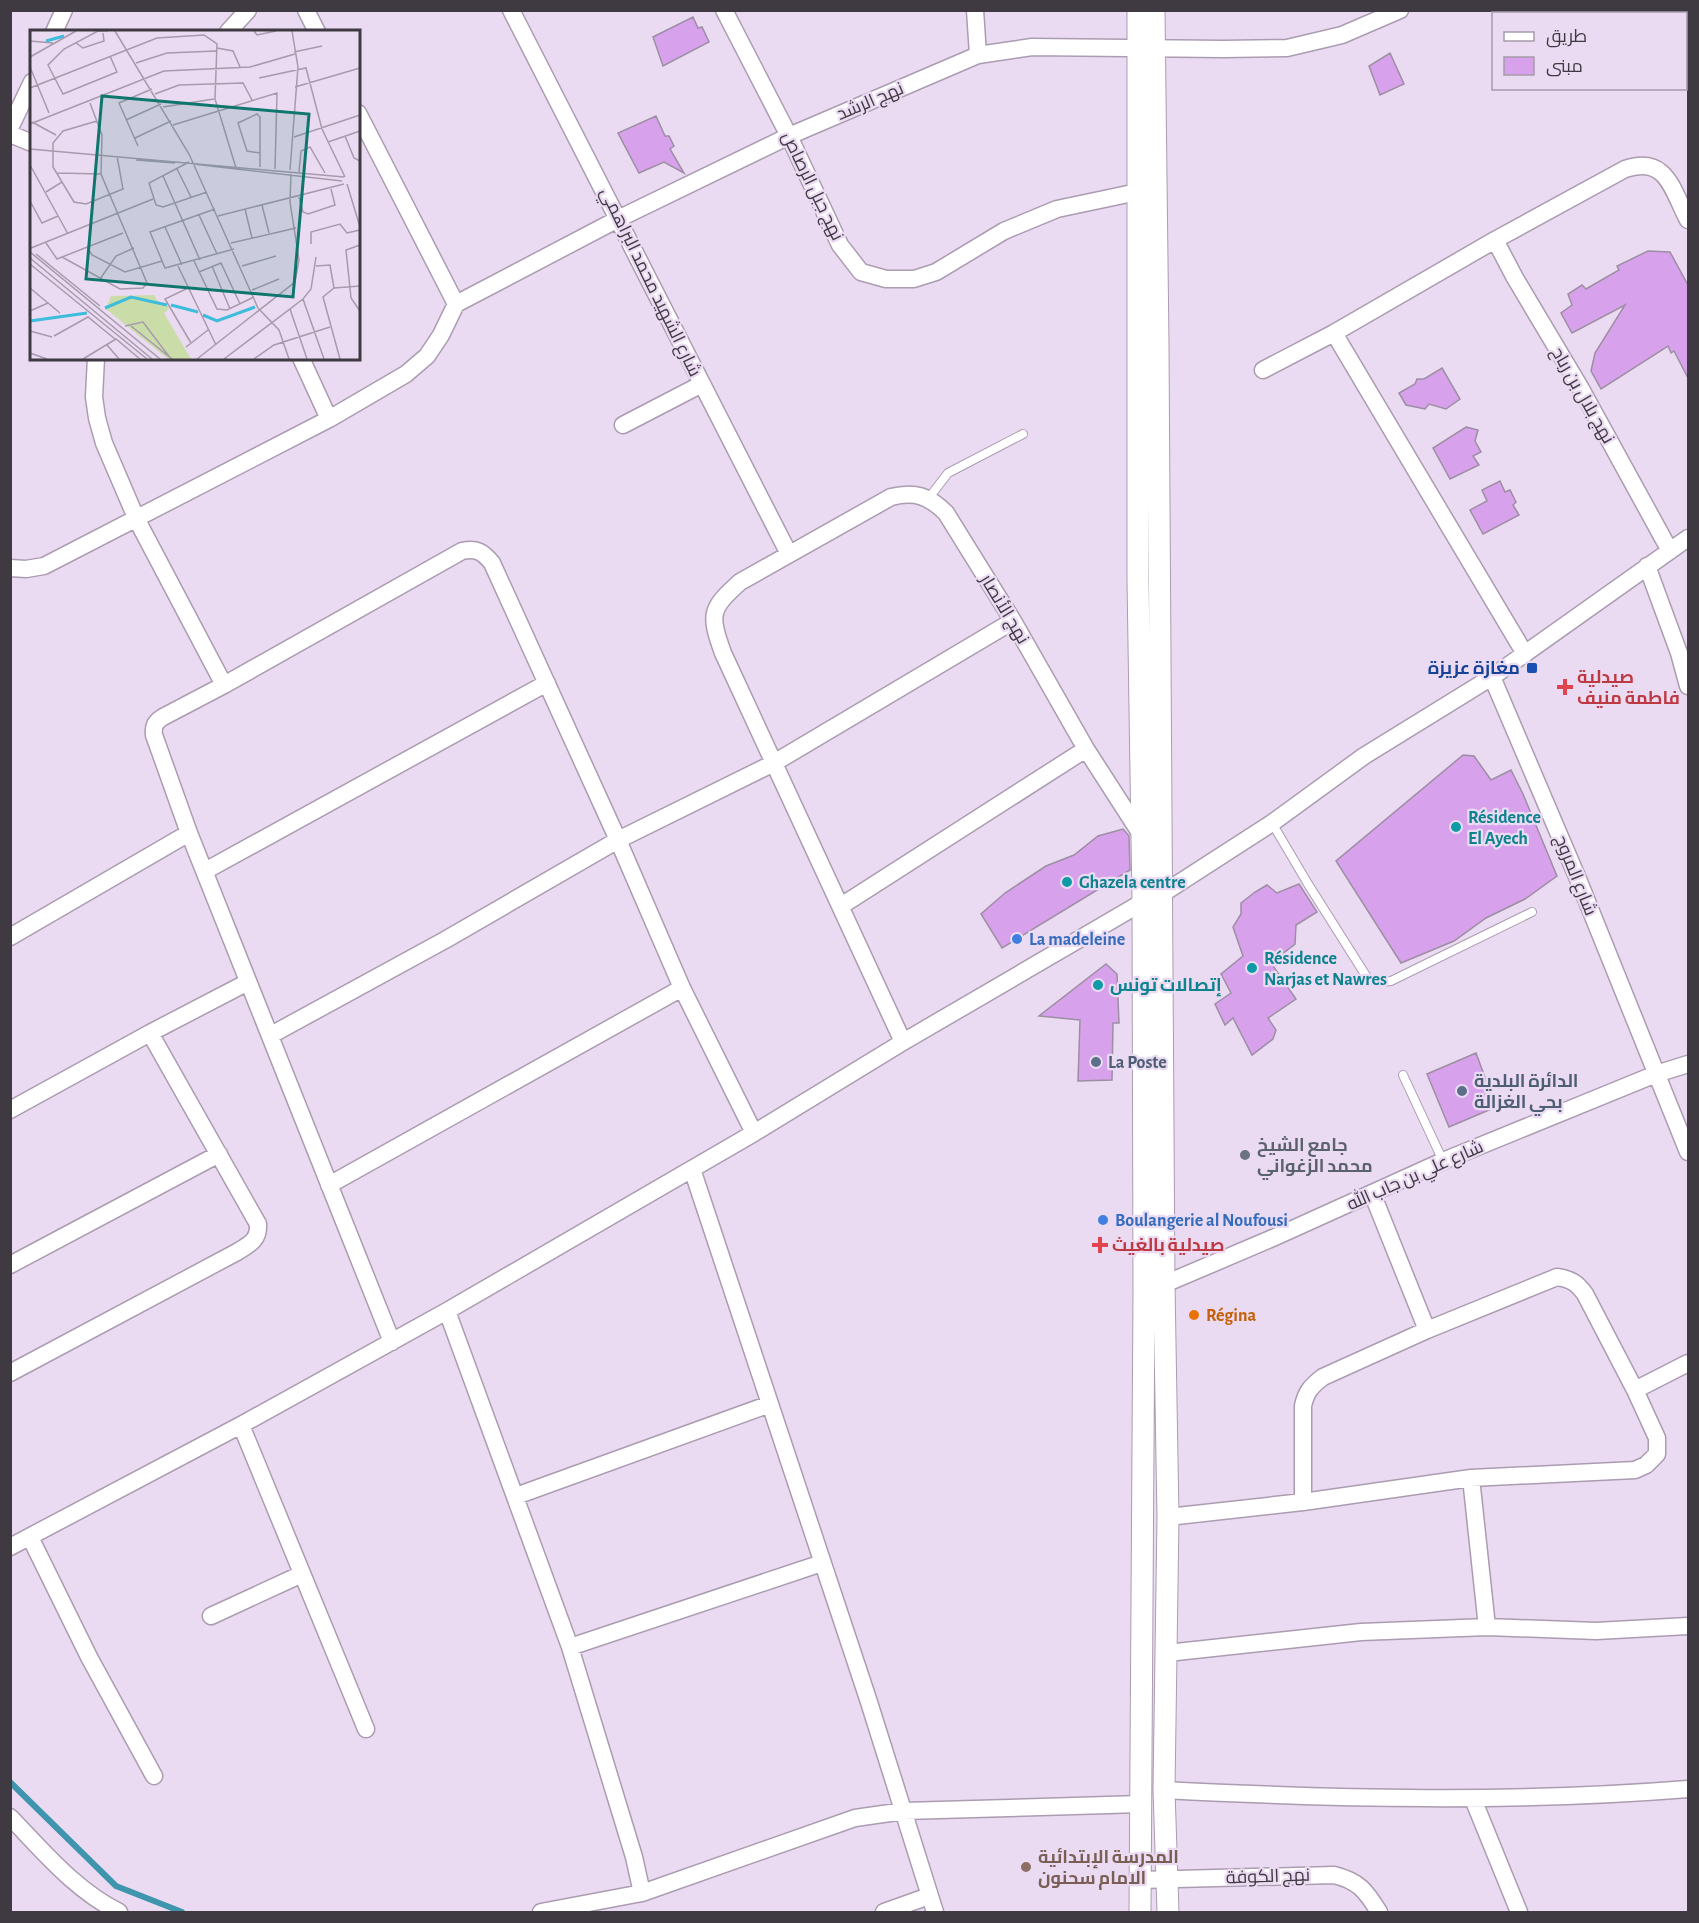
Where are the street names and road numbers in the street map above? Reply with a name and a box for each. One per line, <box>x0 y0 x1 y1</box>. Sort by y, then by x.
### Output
street label: نهج الرشد <box>834 79 907 126</box>
street label: نهج جبل الرصاص <box>776 129 846 245</box>
street label: شارع الشهيد محمد البراهمي <box>593 185 705 382</box>
street label: نهج بلال بن رباح <box>1545 344 1617 448</box>
street label: نهج الأنصار <box>974 570 1033 648</box>
street label: شارع المروج <box>1549 832 1600 919</box>
street label: شارع علي بن جاب الله <box>1343 1134 1488 1218</box>
street label: نهج الكوفة <box>1226 1867 1311 1889</box>

